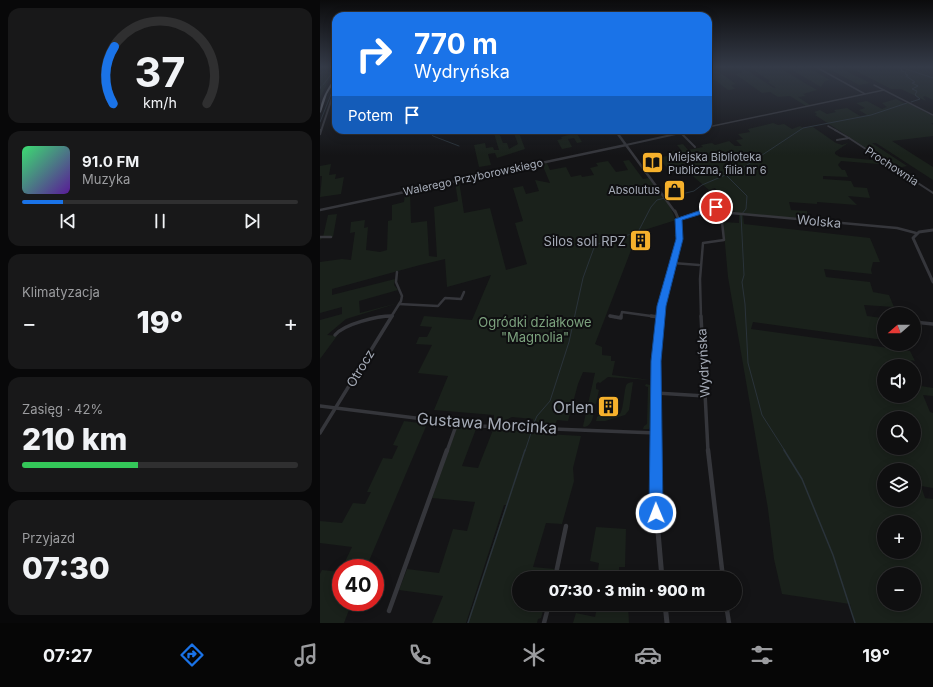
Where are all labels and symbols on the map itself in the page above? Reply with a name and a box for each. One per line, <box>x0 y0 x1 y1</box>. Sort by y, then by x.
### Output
street label: Prochownia <box>863 143 921 189</box>
library icon: Miejska Biblioteka Publiczna, filia nr 6 <box>640 150 666 176</box>
place label: Miejska Biblioteka Publiczna, filia nr 6 <box>668 150 767 177</box>
street label: Walerego Przyborowskiego <box>402 155 545 199</box>
shop icon: Absolutus <box>662 177 688 203</box>
place label: Absolutus <box>608 183 660 197</box>
pin <box>699 190 733 224</box>
street label: Wolska <box>796 211 842 231</box>
building icon: Silos soli RPZ <box>628 228 654 254</box>
place label: Silos soli RPZ <box>544 233 626 249</box>
north arrow <box>877 307 921 351</box>
park label: Ogródki działkowe "Magnolia" <box>478 314 592 345</box>
street label: Wydryńska <box>693 328 713 398</box>
street label: Otrocz <box>343 346 377 390</box>
building icon: Orlen <box>596 394 622 420</box>
place label: Orlen <box>553 397 594 417</box>
street label: Gustawa Morcinka <box>416 408 558 438</box>
position arrow <box>635 492 677 534</box>
speed limit sign: 40 <box>332 559 384 611</box>

